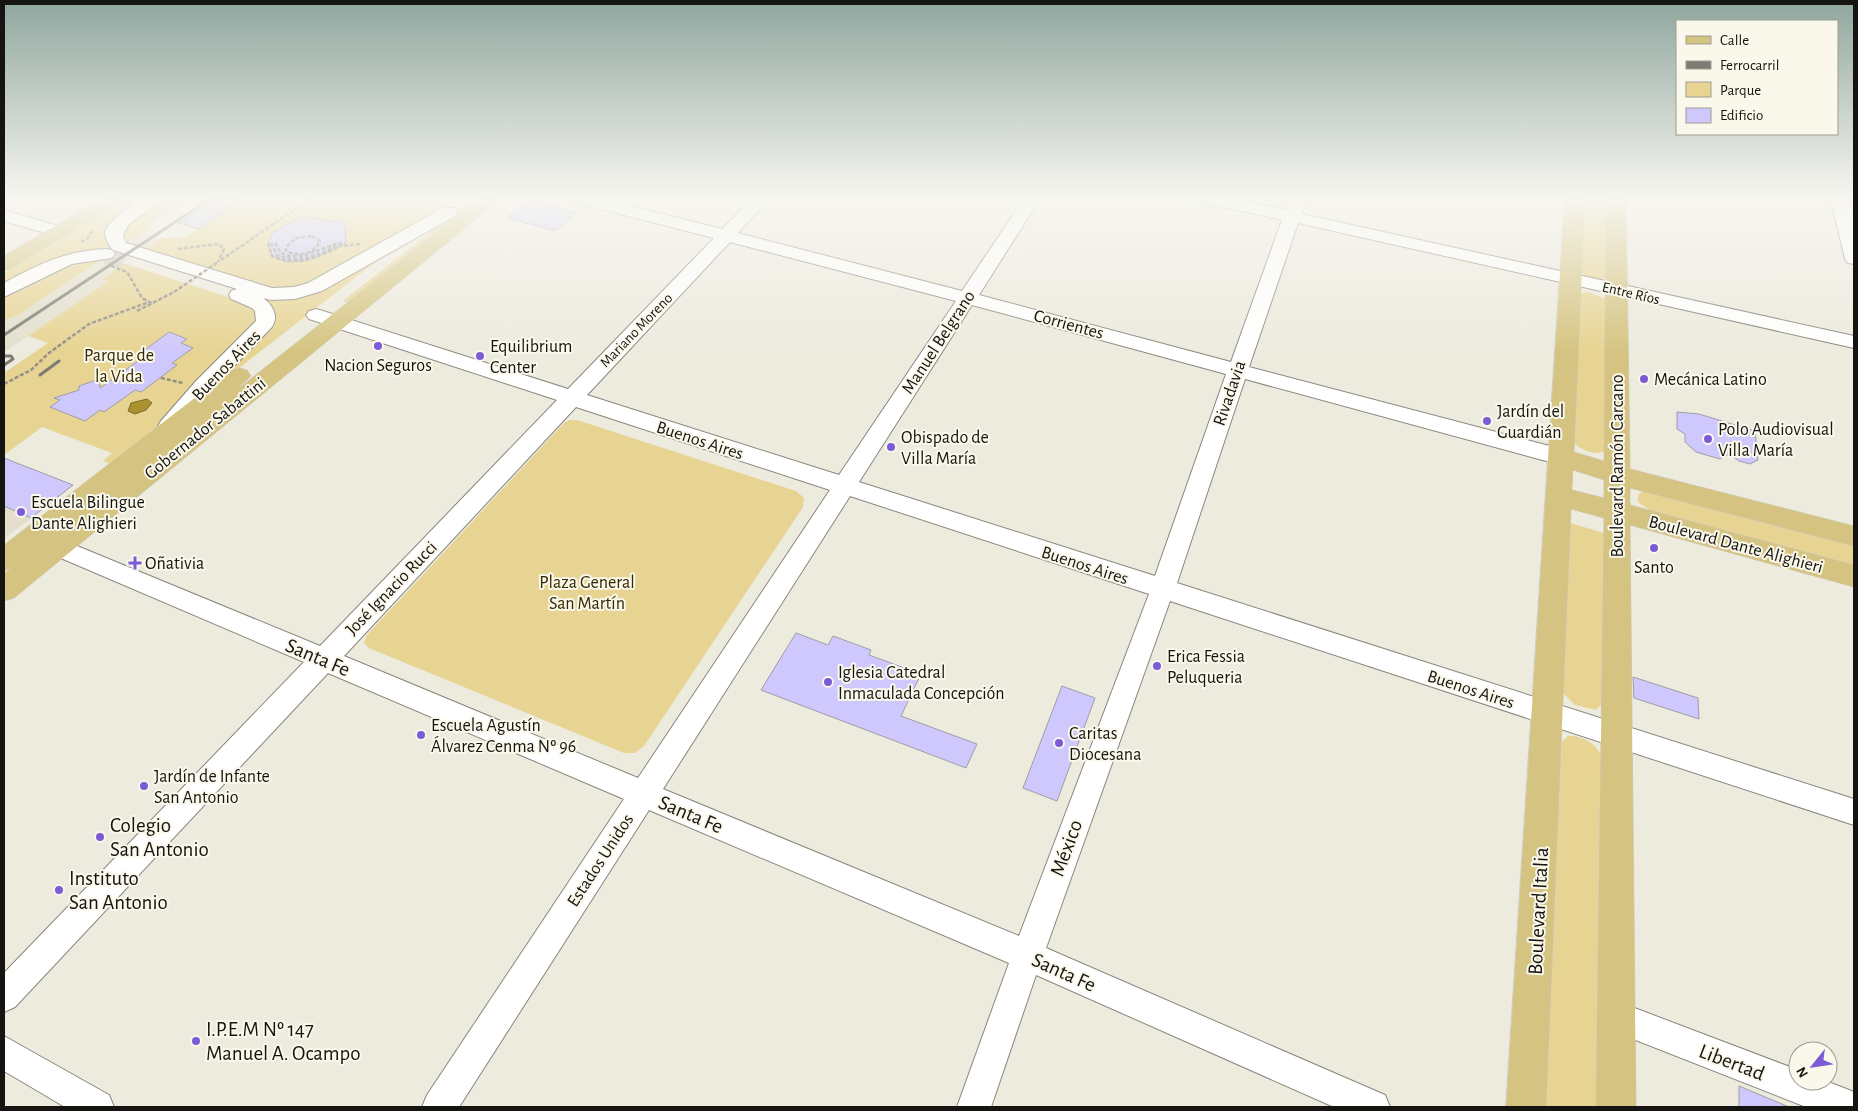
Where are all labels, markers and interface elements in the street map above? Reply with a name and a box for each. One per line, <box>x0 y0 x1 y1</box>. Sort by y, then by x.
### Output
legend <box>1676 20 1838 135</box>
text: Calle <box>1720 33 1749 48</box>
text: Ferrocarril <box>1720 58 1779 73</box>
text: Parque <box>1720 83 1761 98</box>
text: Edificio <box>1720 108 1763 123</box>
street label: Entre Ríos <box>1601 280 1661 307</box>
street label: Manuel Belgrano <box>899 288 979 397</box>
street label: Mariano Moreno <box>597 290 675 370</box>
street label: Corrientes <box>1032 307 1106 343</box>
street label: Buenos Aires <box>189 327 265 404</box>
place label: Equilibrium Center <box>490 338 572 377</box>
marker: Nacion Seguros <box>372 340 384 352</box>
park label: Parque de la Vida <box>84 347 154 386</box>
marker: Equilibrium Center <box>474 350 486 362</box>
place label: Nacion Seguros <box>324 357 432 375</box>
street label: Rivadavia <box>1210 358 1249 428</box>
place label: Mecánica Latino <box>1654 371 1767 389</box>
marker: Mecánica Latino <box>1638 373 1650 385</box>
street label: Gobernador Sabattini <box>141 374 270 483</box>
street label: Boulevard Ramón Carcano <box>1609 374 1627 558</box>
place label: Jardín del Guardián <box>1497 403 1564 442</box>
marker: Jardín del Guardián <box>1481 415 1493 427</box>
street label: Buenos Aires <box>654 418 745 463</box>
place label: Polo Audiovisual Villa María <box>1718 421 1834 460</box>
place label: Obispado de Villa María <box>901 429 989 468</box>
marker: Polo Audiovisual Villa María <box>1702 433 1714 445</box>
marker: Obispado de Villa María <box>885 441 897 453</box>
place label: Escuela Bilingue Dante Alighieri <box>31 494 145 533</box>
marker: Escuela Bilingue Dante Alighieri <box>15 506 27 518</box>
street label: Boulevard Dante Alighieri <box>1647 513 1825 577</box>
street label: José Ignacio Rucci <box>343 538 441 639</box>
marker: Santo <box>1648 542 1660 554</box>
street label: Buenos Aires <box>1039 543 1130 588</box>
place label: Oñativia <box>145 555 204 573</box>
marker: Oñativia <box>129 557 141 569</box>
place label: Santo <box>1634 559 1674 577</box>
park label: Plaza General San Martín <box>539 574 635 613</box>
street label: Santa Fe <box>283 635 353 680</box>
place label: Erica Fessia Peluqueria <box>1167 648 1245 687</box>
marker: Erica Fessia Peluqueria <box>1151 660 1163 672</box>
place label: Iglesia Catedral Inmaculada Concepción <box>838 664 1004 703</box>
street label: Buenos Aires <box>1425 667 1516 712</box>
marker: Iglesia Catedral Inmaculada Concepción <box>822 676 834 688</box>
place label: Escuela Agustín Álvarez Cenma Nº 96 <box>431 717 576 756</box>
place label: Caritas Diocesana <box>1069 725 1141 764</box>
marker: Escuela Agustín Álvarez Cenma Nº 96 <box>415 729 427 741</box>
marker: Caritas Diocesana <box>1053 737 1065 749</box>
place label: Jardín de Infante San Antonio <box>154 768 270 807</box>
marker: Jardín de Infante San Antonio <box>138 780 150 792</box>
street label: Santa Fe <box>656 792 726 837</box>
street label: Estados Unidos <box>564 811 637 910</box>
place label: Colegio San Antonio <box>110 815 209 860</box>
street label: México <box>1047 817 1086 879</box>
marker: Colegio San Antonio <box>94 831 106 843</box>
street label: Boulevard Italia <box>1525 846 1552 975</box>
place label: Instituto San Antonio <box>69 868 168 913</box>
marker: Instituto San Antonio <box>53 884 65 896</box>
street label: Santa Fe <box>1029 949 1099 996</box>
place label: I.P.E.M Nº 147 Manuel A. Ocampo <box>206 1019 361 1064</box>
marker: I.P.E.M Nº 147 Manuel A. Ocampo <box>190 1035 202 1047</box>
street label: Libertad <box>1696 1040 1768 1085</box>
north arrow <box>1788 1041 1838 1091</box>
text: N <box>1794 1064 1811 1080</box>

